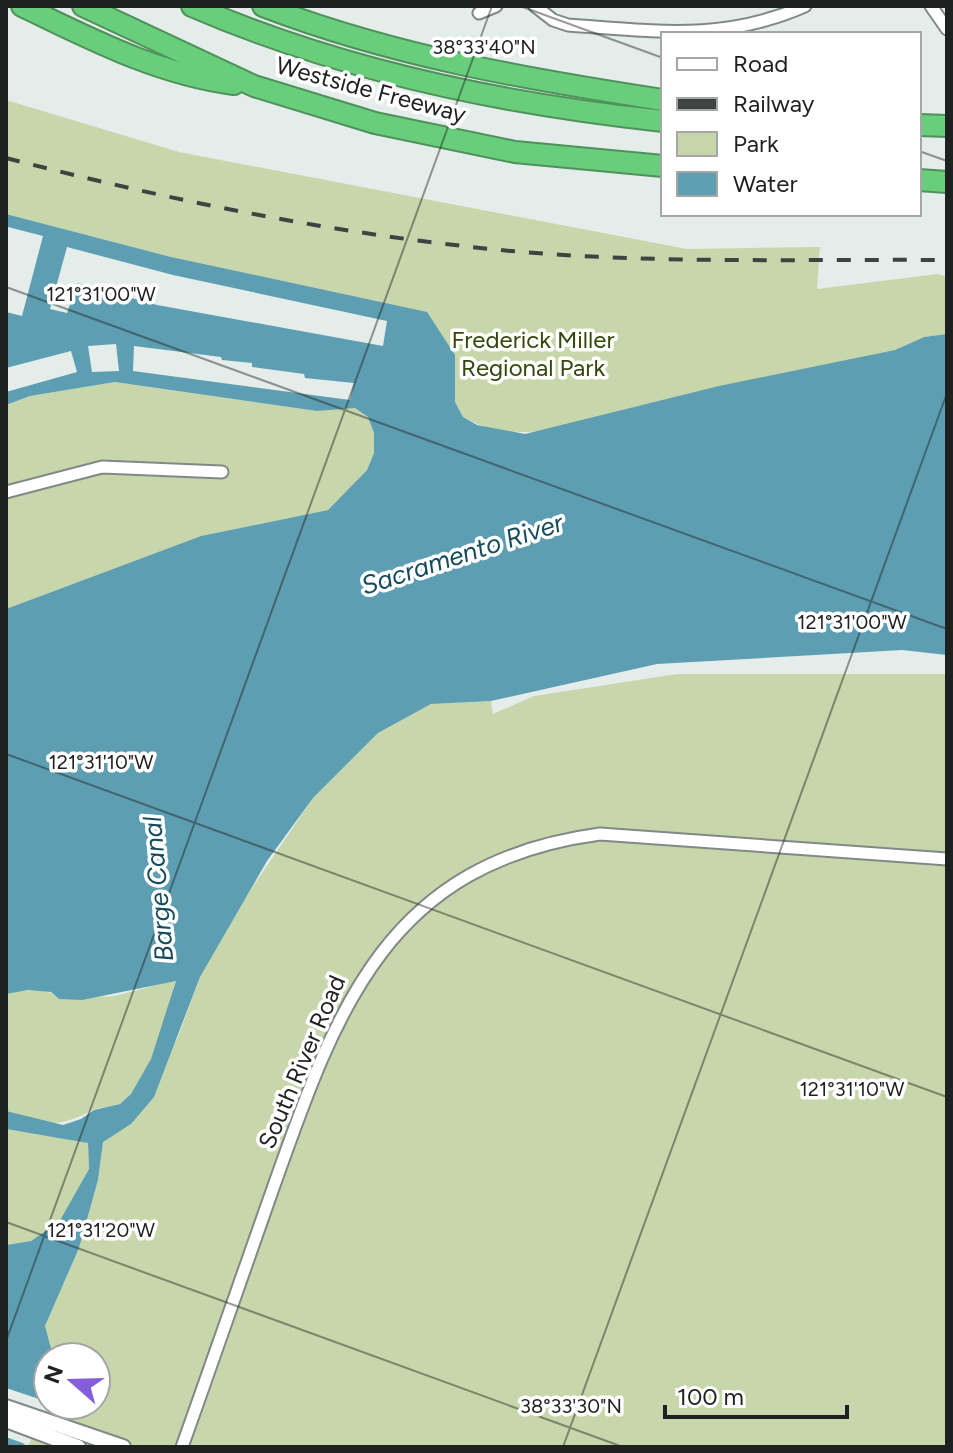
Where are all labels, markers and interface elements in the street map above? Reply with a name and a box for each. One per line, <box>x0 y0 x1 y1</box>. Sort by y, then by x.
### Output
legend <box>661 32 921 216</box>
text: 38°33'40"N <box>432 35 536 59</box>
text: Road <box>733 49 788 78</box>
street label: Westside Freeway <box>273 50 470 129</box>
text: Railway <box>733 89 815 118</box>
text: Park <box>733 129 779 158</box>
text: Water <box>733 169 798 198</box>
text: 121°31'00"W <box>46 282 156 306</box>
park label: Frederick Miller Regional Park <box>451 325 615 382</box>
water label: Sacramento River <box>357 506 568 602</box>
text: 121°31'00"W <box>797 610 907 634</box>
text: 121°31'10"W <box>49 750 153 774</box>
water label: Barge Canal <box>136 815 180 963</box>
street label: South River Road <box>252 971 351 1153</box>
text: 121°31'10"W <box>800 1077 904 1101</box>
text: 121°31'20"W <box>47 1218 155 1242</box>
north arrow <box>32 1341 112 1421</box>
text: N <box>38 1362 69 1387</box>
scale bar <box>665 1369 847 1419</box>
text: 100 m <box>677 1382 744 1411</box>
text: 38°33'30"N <box>520 1394 622 1418</box>

